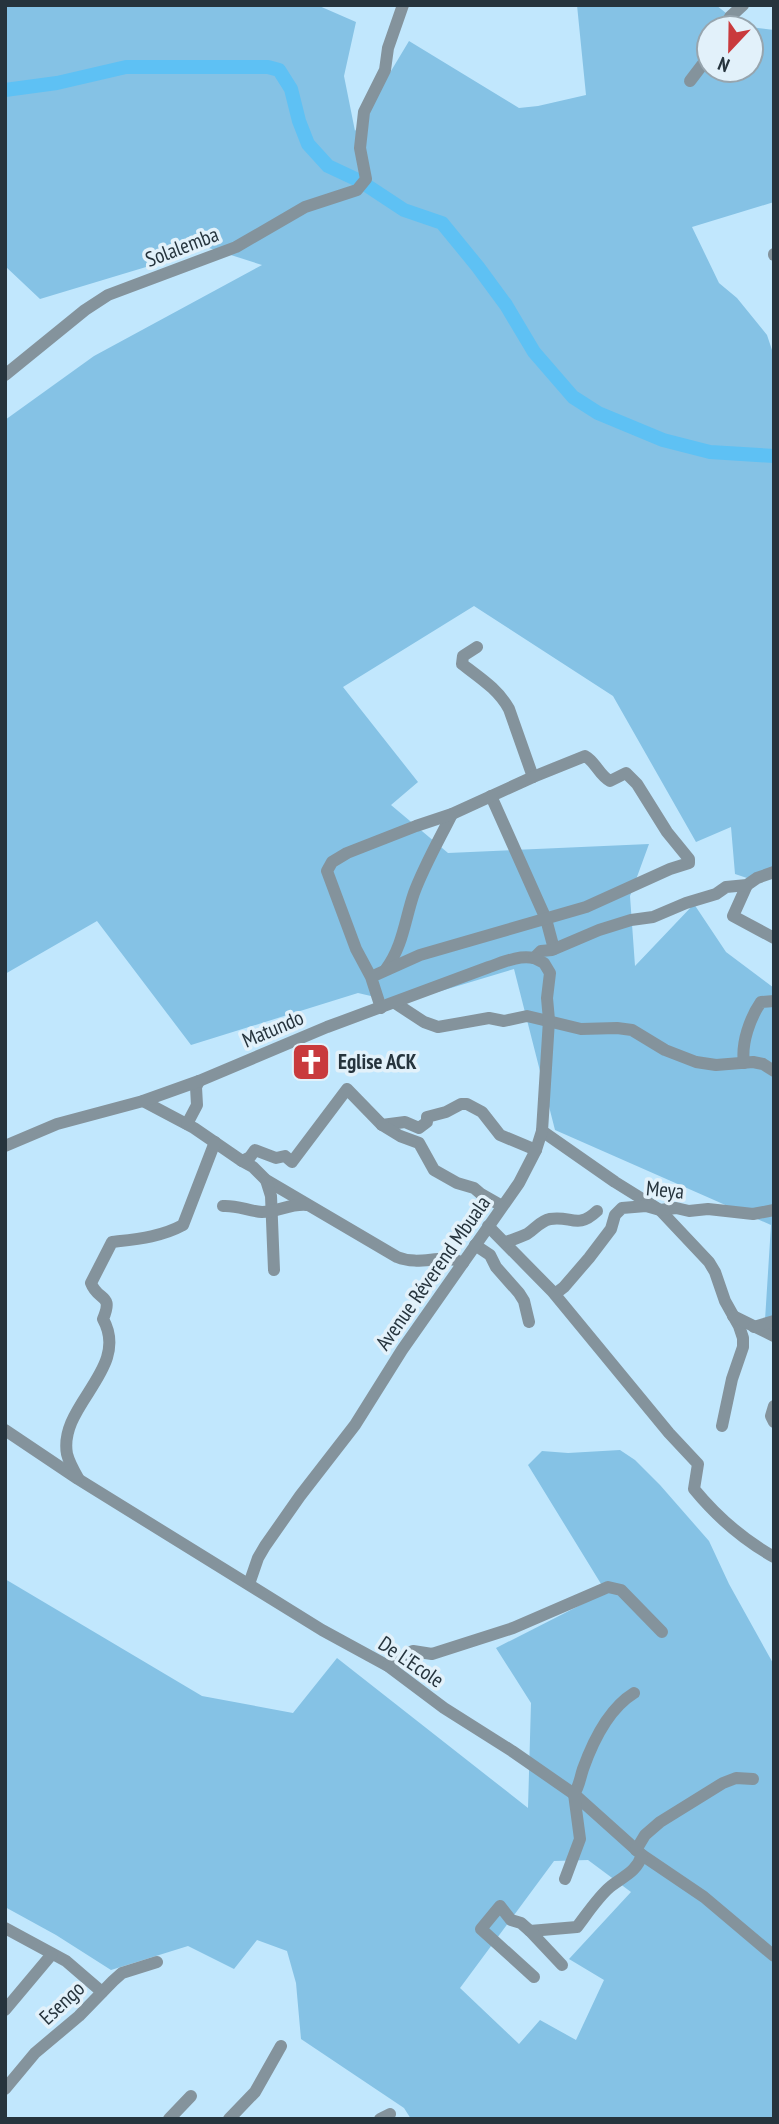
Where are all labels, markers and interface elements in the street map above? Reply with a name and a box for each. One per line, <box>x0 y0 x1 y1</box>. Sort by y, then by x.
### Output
north arrow <box>695 14 765 84</box>
text: N <box>714 52 733 78</box>
street label: Solalemba <box>141 220 222 273</box>
street label: Matundo <box>238 1004 308 1053</box>
church icon: Eglise ACK <box>290 1041 332 1083</box>
place label: Eglise ACK <box>338 1048 417 1075</box>
street label: Meya <box>645 1174 685 1205</box>
street label: Avenue Réverend Mbuala <box>369 1190 496 1355</box>
street label: De L'Ecole <box>373 1630 449 1693</box>
street label: Esengo <box>33 1975 90 2030</box>

